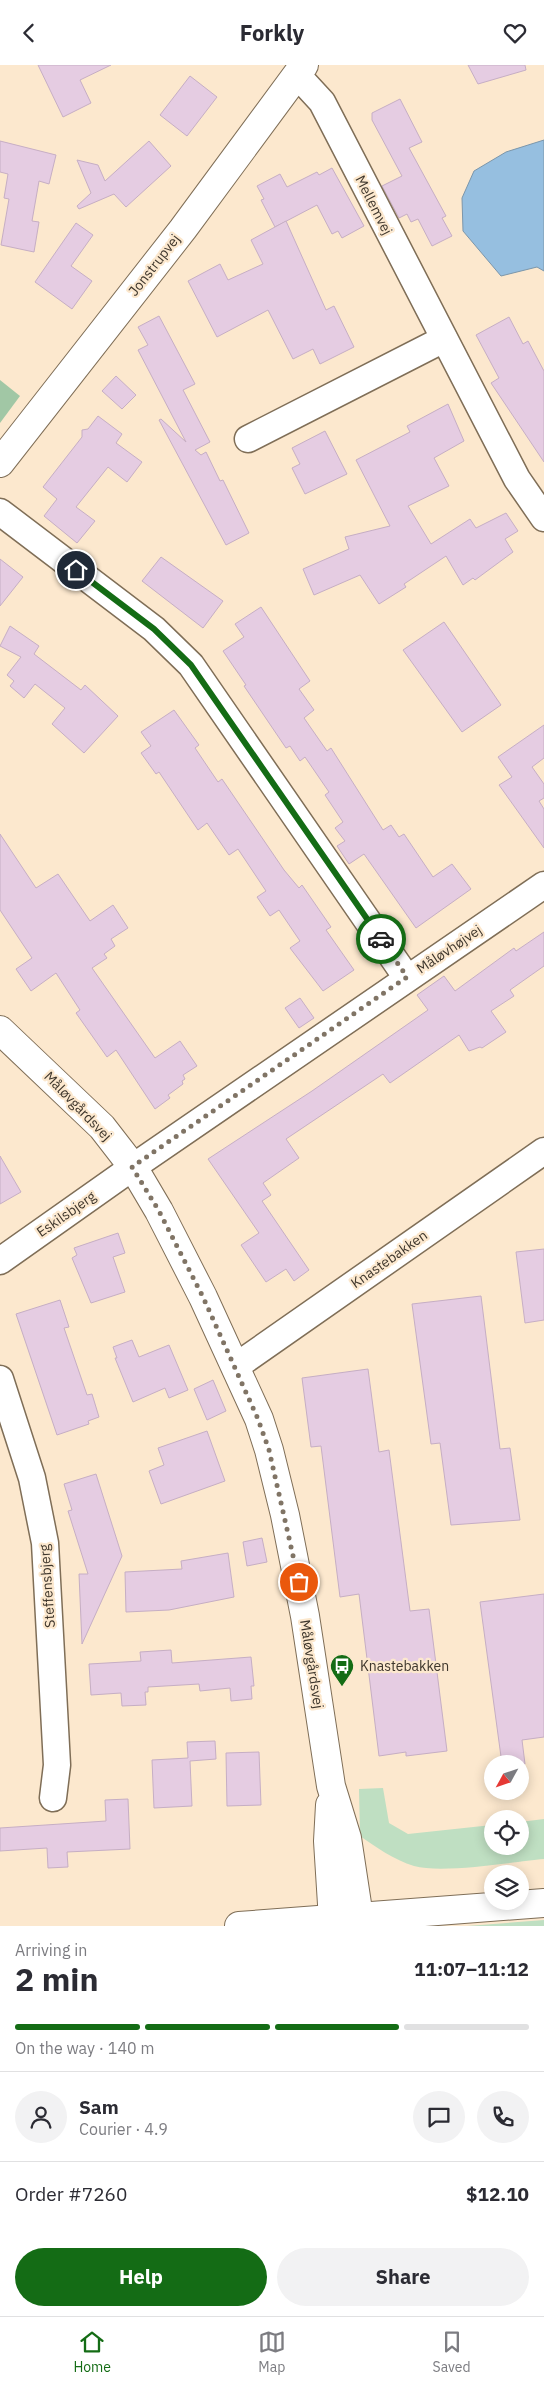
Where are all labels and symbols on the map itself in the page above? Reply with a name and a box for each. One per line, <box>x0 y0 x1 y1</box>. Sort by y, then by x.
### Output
street label: Mellemvej <box>351 172 397 238</box>
street label: Jonstrupvej <box>124 230 184 300</box>
pin <box>55 549 97 591</box>
courier <box>356 914 406 964</box>
street label: Måløvhøjvej <box>413 921 485 977</box>
street label: Måløvgårdsvej <box>40 1067 116 1145</box>
street label: Eskilsbjerg <box>33 1187 100 1241</box>
street label: Knastebakken <box>347 1226 431 1292</box>
street label: Steffensbjerg <box>35 1543 59 1628</box>
pin <box>278 1561 320 1603</box>
street label: Måløvgårdsvej <box>296 1618 328 1710</box>
bus stop icon: Knastebakken <box>329 1653 355 1687</box>
place label: Knastebakken <box>360 1657 449 1675</box>
north arrow <box>484 1755 529 1800</box>

